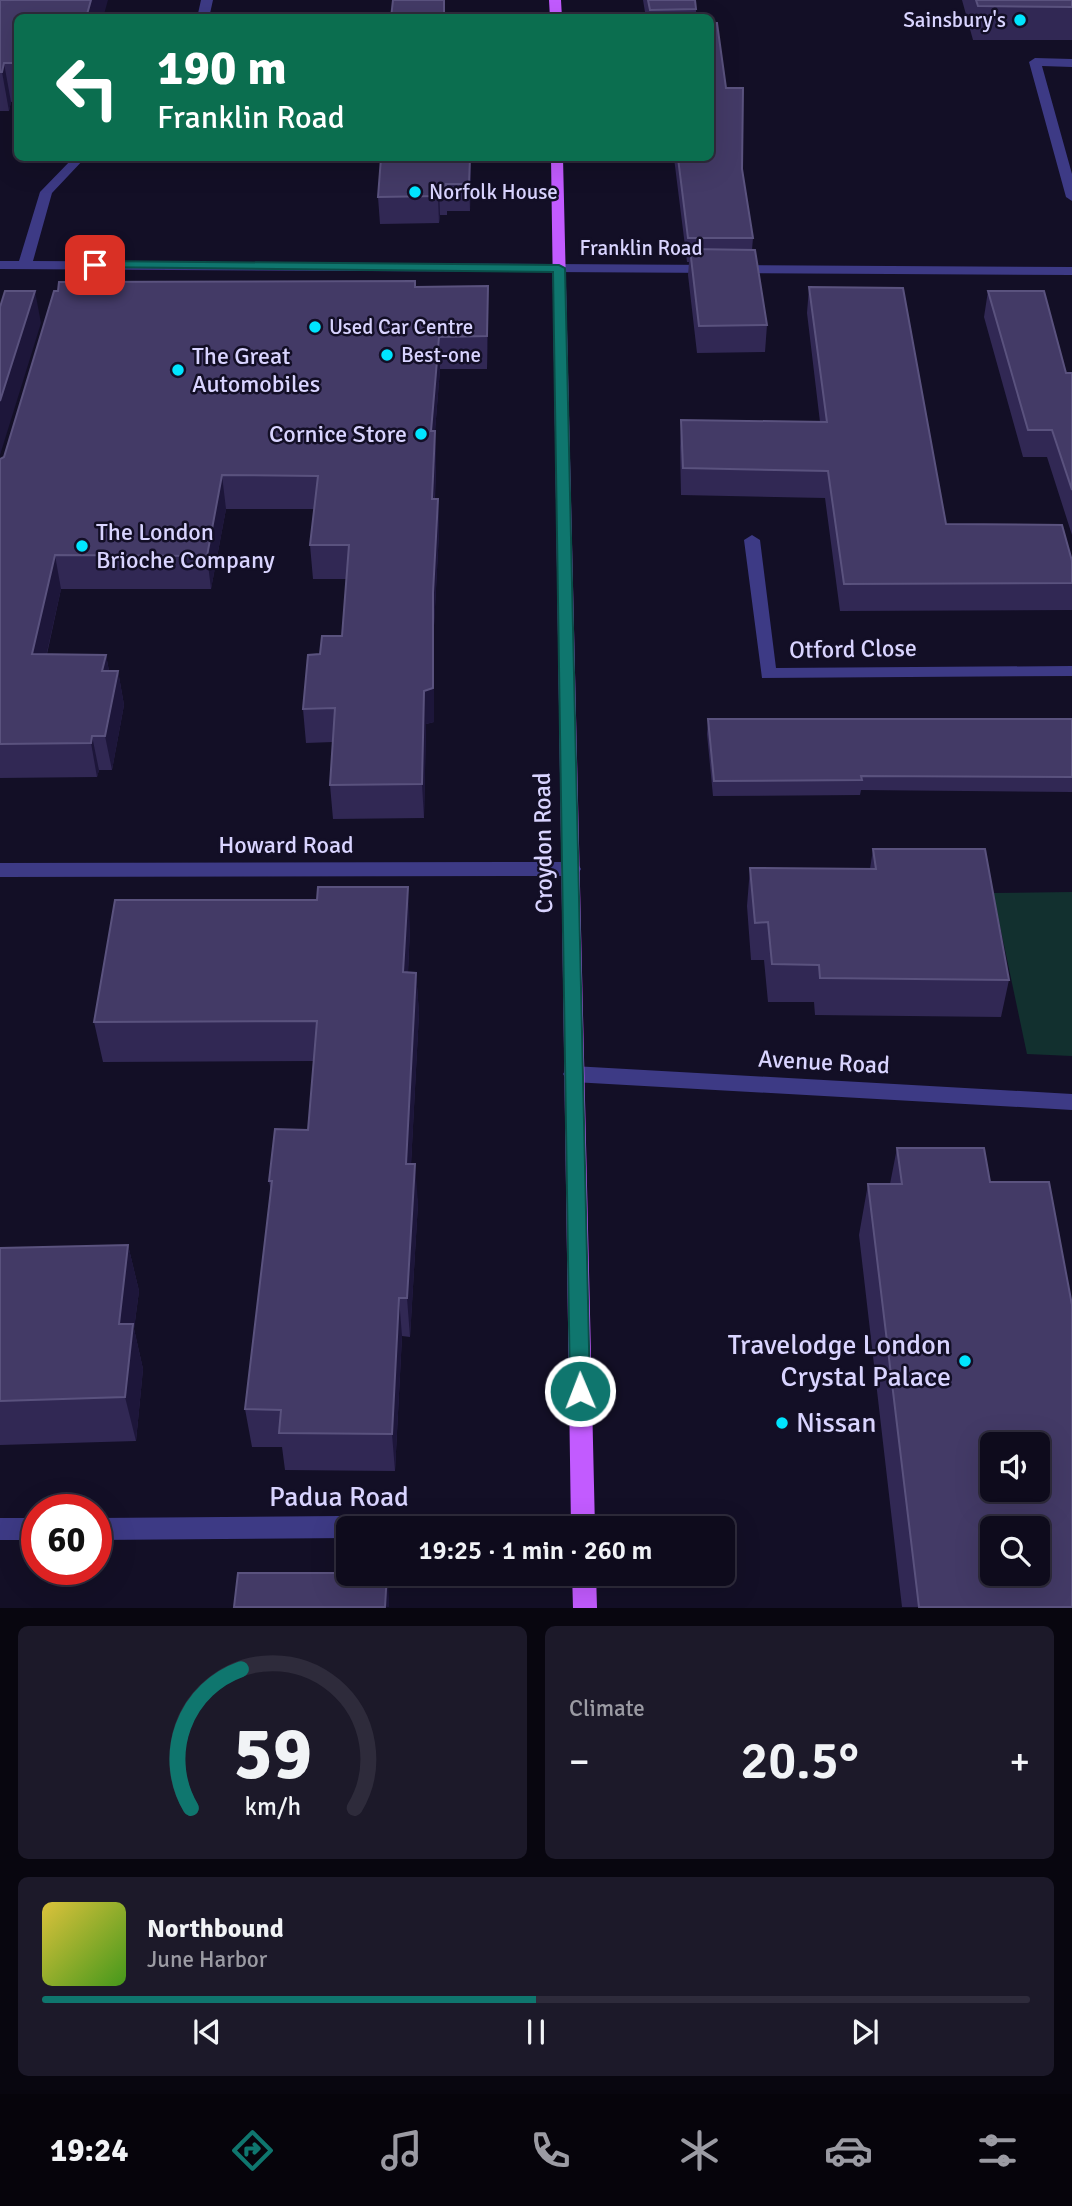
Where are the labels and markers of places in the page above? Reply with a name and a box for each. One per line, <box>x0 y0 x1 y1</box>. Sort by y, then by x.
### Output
place label: Sainsbury's <box>903 7 1006 33</box>
marker: Sainsbury's <box>1012 12 1028 28</box>
place label: Norfolk House <box>429 179 558 205</box>
marker: Norfolk House <box>407 184 423 200</box>
pin <box>65 235 125 295</box>
place label: Used Car Centre <box>329 314 473 340</box>
marker: Used Car Centre <box>307 319 323 335</box>
place label: The Great Automobiles <box>192 341 320 399</box>
place label: Best-one <box>401 342 481 368</box>
marker: Best-one <box>379 347 395 363</box>
marker: The Great Automobiles <box>170 362 186 378</box>
place label: Cornice Store <box>269 419 407 449</box>
marker: Cornice Store <box>413 426 429 442</box>
place label: The London Brioche Company <box>96 517 275 575</box>
marker: The London Brioche Company <box>74 538 90 554</box>
place label: Travelodge London Crystal Palace <box>728 1328 951 1394</box>
marker: Travelodge London Crystal Palace <box>957 1353 973 1369</box>
place label: Nissan <box>796 1406 877 1440</box>
marker: Nissan <box>774 1415 790 1431</box>

